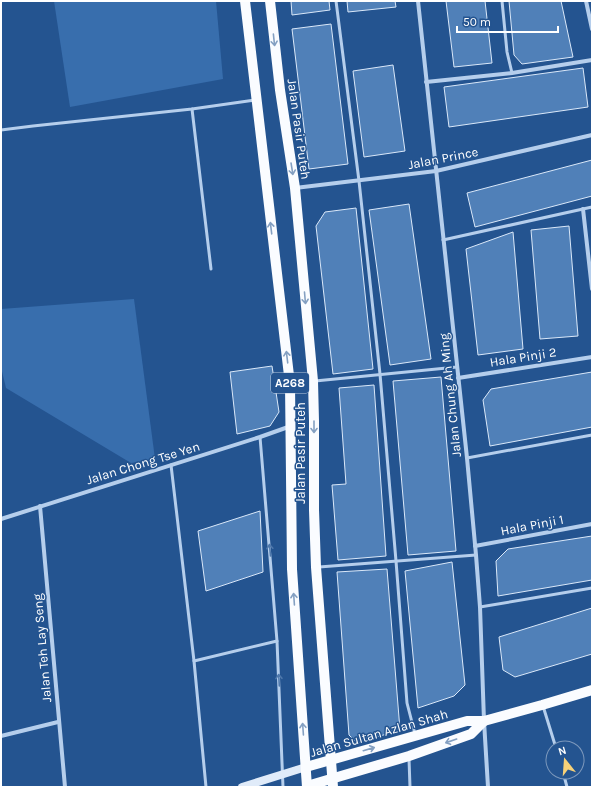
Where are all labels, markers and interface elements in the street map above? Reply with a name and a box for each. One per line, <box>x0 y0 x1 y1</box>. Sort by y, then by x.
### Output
scale bar <box>457 8 558 34</box>
text: 50 m <box>463 15 491 29</box>
one-way arrow <box>271 33 278 46</box>
street label: Jalan Pasir Puteh <box>285 78 313 180</box>
street label: Jalan Prince <box>407 144 480 172</box>
one-way arrow <box>288 162 296 175</box>
one-way arrow <box>268 222 275 235</box>
one-way arrow <box>302 291 309 304</box>
street label: Jalan Chung Ah Ming <box>436 332 464 458</box>
street label: Hala Pinji 2 <box>489 344 557 370</box>
one-way arrow <box>283 351 291 364</box>
road number: A268 <box>271 373 309 393</box>
street label: Jalan Pasir Puteh <box>293 402 308 504</box>
one-way arrow <box>310 420 318 433</box>
street label: Jalan Chong Tse Yen <box>84 439 202 487</box>
street label: Hala Pinji 1 <box>499 512 565 538</box>
one-way arrow <box>266 544 273 557</box>
street label: Jalan Teh Lay Seng <box>30 592 54 703</box>
one-way arrow <box>291 593 298 606</box>
one-way arrow <box>275 674 282 687</box>
street label: Jalan Sultan Azlan Shah <box>308 706 450 760</box>
one-way arrow <box>300 723 307 736</box>
one-way arrow <box>445 738 458 745</box>
north arrow <box>545 740 585 780</box>
text: N <box>557 744 568 758</box>
one-way arrow <box>362 745 375 752</box>

